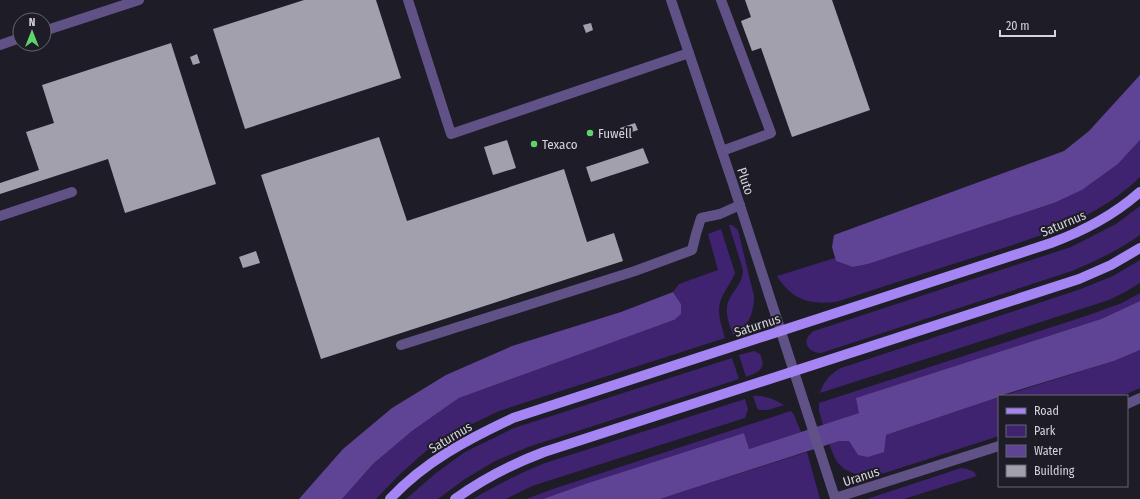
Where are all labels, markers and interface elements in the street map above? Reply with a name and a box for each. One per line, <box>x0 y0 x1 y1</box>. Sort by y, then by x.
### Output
north arrow <box>12 12 52 52</box>
scale bar <box>1000 12 1055 38</box>
text: N <box>29 16 35 29</box>
text: 20 m <box>1006 19 1030 33</box>
place label: Fuwell <box>598 126 632 141</box>
marker: Fuwell <box>585 128 595 138</box>
place label: Texaco <box>542 137 578 152</box>
marker: Texaco <box>529 139 539 149</box>
street label: Pluto <box>734 166 757 197</box>
street label: Saturnus <box>1038 207 1088 240</box>
street label: Saturnus <box>732 311 783 340</box>
legend <box>998 395 1128 487</box>
text: Road <box>1034 404 1059 418</box>
street label: Saturnus <box>426 419 475 456</box>
text: Park <box>1034 424 1056 438</box>
text: Water <box>1034 444 1063 458</box>
street label: Uranus <box>841 463 882 489</box>
text: Building <box>1034 464 1075 478</box>

